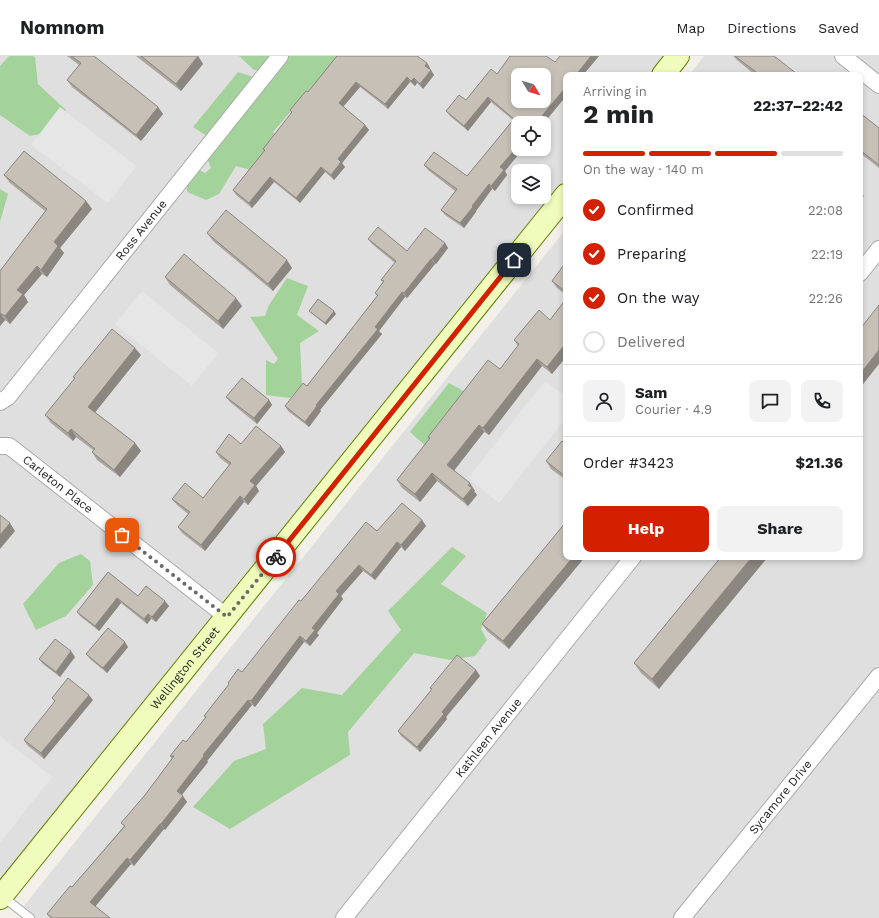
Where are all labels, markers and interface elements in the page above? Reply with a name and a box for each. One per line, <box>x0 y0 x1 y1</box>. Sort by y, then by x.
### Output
text: Nomnom <box>20 16 104 39</box>
text: Map <box>677 20 705 36</box>
text: Directions <box>727 20 796 36</box>
text: Saved <box>818 20 859 36</box>
north arrow <box>511 68 551 108</box>
map controls <box>511 68 551 204</box>
text: Arriving in <box>583 84 647 99</box>
text: 22:37–22:42 <box>753 97 843 115</box>
text: 2 min <box>583 99 654 129</box>
button: locate <box>511 116 551 156</box>
text: On the way · 140 m <box>583 162 704 177</box>
button: layers <box>511 164 551 204</box>
street label: Ross Avenue <box>113 197 170 263</box>
icon: check <box>583 199 605 221</box>
text: Confirmed <box>617 201 694 219</box>
text: 22:08 <box>808 203 843 218</box>
pin <box>497 243 531 277</box>
icon: check <box>583 243 605 265</box>
text: Preparing <box>617 245 686 263</box>
text: 22:19 <box>811 247 843 262</box>
icon: home <box>503 249 525 271</box>
icon: check <box>583 287 605 309</box>
text: On the way <box>617 289 699 307</box>
text: 22:26 <box>809 291 843 306</box>
text: Delivered <box>617 333 685 351</box>
button: person <box>583 380 625 422</box>
button: chat <box>749 380 791 422</box>
button: phone <box>801 380 843 422</box>
text: Sam <box>635 384 667 402</box>
text: Courier · 4.9 <box>635 402 712 417</box>
street label: Carleton Place <box>20 452 96 516</box>
text: Order #3423 <box>583 454 674 472</box>
text: $21.36 <box>795 454 843 472</box>
button: Help <box>583 506 709 552</box>
button: Share <box>717 506 843 552</box>
pin <box>105 518 139 552</box>
icon: bag <box>111 524 133 546</box>
courier <box>256 537 296 577</box>
icon: bike <box>265 546 287 568</box>
street label: Wellington Street <box>147 624 223 712</box>
street label: Kathleen Avenue <box>452 695 524 780</box>
street label: Sycamore Drive <box>746 757 815 837</box>

